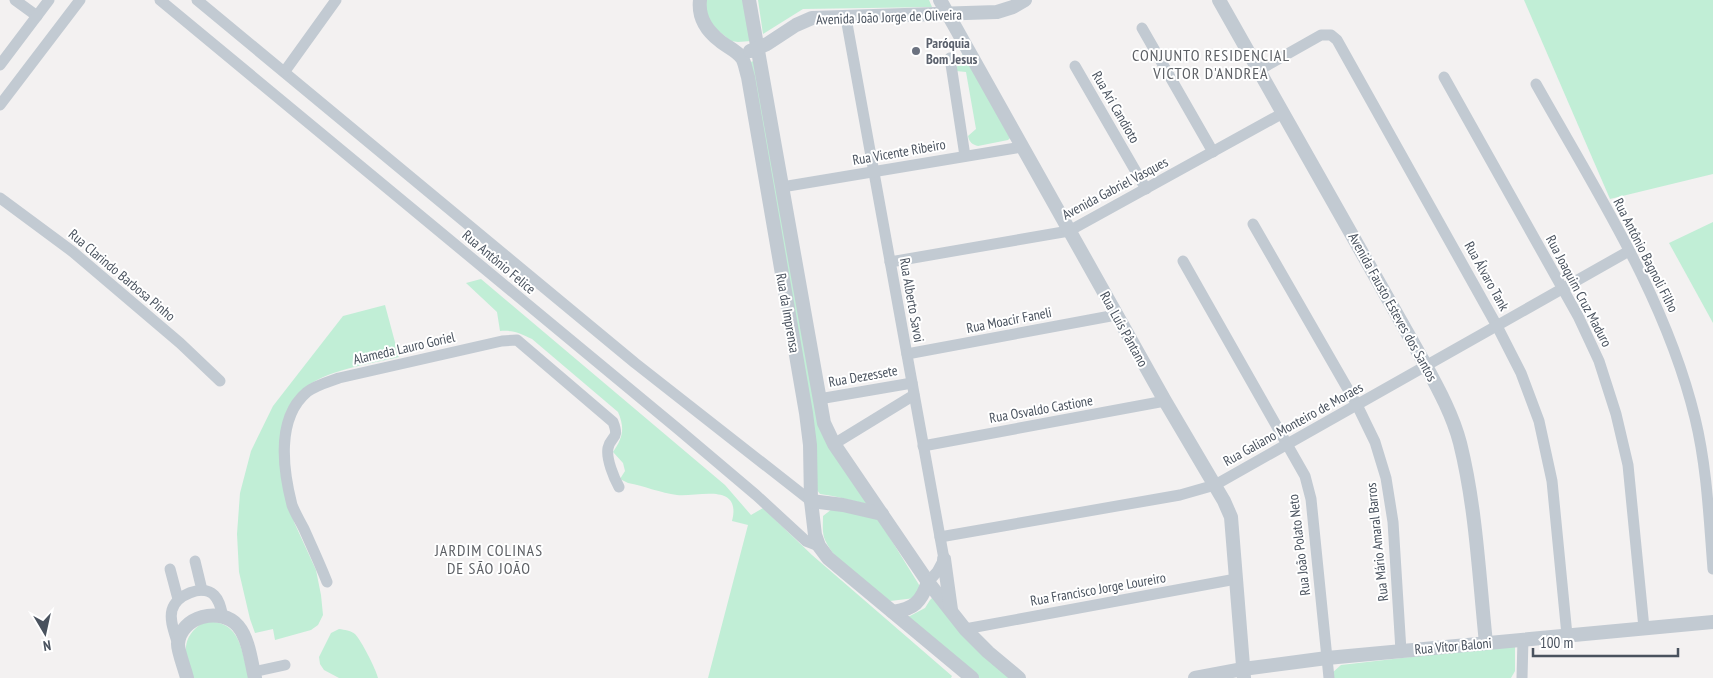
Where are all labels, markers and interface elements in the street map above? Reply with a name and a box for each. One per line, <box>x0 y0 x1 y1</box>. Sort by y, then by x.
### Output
street label: Avenida João Jorge de Oliveira <box>816 5 962 29</box>
place label: Paróquia Bom Jesus <box>926 34 977 68</box>
marker: Paróquia Bom Jesus <box>910 45 922 57</box>
district label: CONJUNTO RESIDENCIAL VICTOR D'ANDREA <box>1132 45 1290 83</box>
street label: Rua Ari Candioto <box>1088 68 1144 146</box>
street label: Rua Vicente Ribeiro <box>851 135 947 169</box>
street label: Avenida Gabriel Vasques <box>1059 152 1171 223</box>
street label: Rua Antônio Bagnoli Filho <box>1609 195 1683 315</box>
street label: Rua Clarindo Barbosa Pinho <box>65 225 179 325</box>
street label: Rua Antônio Felice <box>459 226 539 298</box>
street label: Avenida Fausto Esteves dos Santos <box>1345 230 1442 385</box>
street label: Rua Joaquim Cruz Maduro <box>1542 232 1616 350</box>
street label: Rua Álvaro Tank <box>1461 238 1514 314</box>
street label: Rua Alberto Savoi <box>896 256 928 344</box>
street label: Rua da Imprensa <box>772 272 804 354</box>
street label: Rua Luís Pântano <box>1096 288 1152 370</box>
street label: Rua Moacir Faneli <box>965 303 1053 337</box>
street label: Alameda Lauro Goriel <box>351 327 457 368</box>
street label: Rua Dezessete <box>827 361 899 391</box>
street label: Rua Galiano Monteiro de Moraes <box>1220 378 1366 470</box>
street label: Rua Osvaldo Castione <box>988 391 1094 427</box>
street label: Rua Mário Amaral Barros <box>1362 482 1392 602</box>
street label: Rua João Polato Neto <box>1284 493 1314 597</box>
district label: JARDIM COLINAS DE SÃO JOÃO <box>434 540 543 578</box>
street label: Rua Francisco Jorge Loureiro <box>1029 568 1167 610</box>
north arrow <box>20 608 70 658</box>
scale bar <box>1533 626 1678 658</box>
text: 100 m <box>1540 633 1573 652</box>
street label: Rua Vítor Baloni <box>1414 634 1492 658</box>
text: N <box>42 636 52 655</box>

